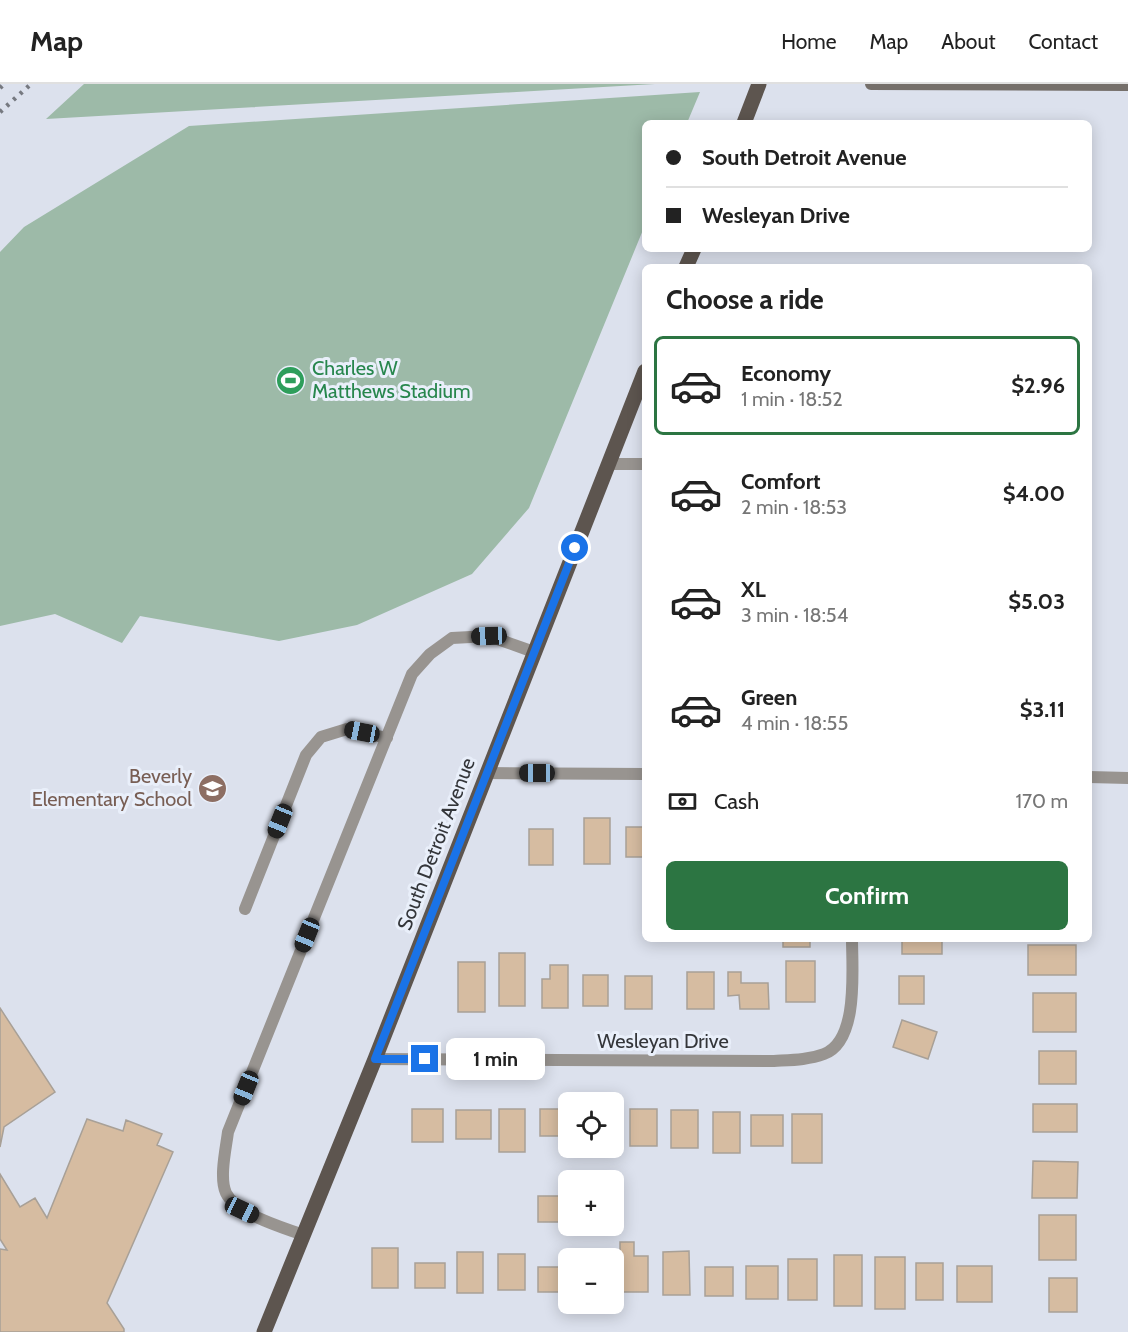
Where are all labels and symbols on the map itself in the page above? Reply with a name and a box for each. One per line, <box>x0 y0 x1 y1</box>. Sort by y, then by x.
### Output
place label: Charles W Matthews Stadium <box>312 356 470 403</box>
sports icon: Charles W Matthews Stadium <box>275 364 307 396</box>
route start <box>561 534 588 561</box>
car <box>471 626 507 646</box>
car <box>343 720 381 744</box>
street label: South Detroit Avenue <box>392 754 480 934</box>
place label: Beverly Elementary School <box>32 764 192 811</box>
car <box>519 764 555 782</box>
school or university icon: Beverly Elementary School <box>197 772 229 804</box>
car <box>265 801 295 841</box>
car <box>292 915 322 955</box>
street label: Wesleyan Drive <box>597 1029 729 1053</box>
callout: 1 min <box>446 1038 545 1080</box>
route end <box>411 1045 438 1072</box>
car <box>231 1068 261 1108</box>
car <box>222 1194 262 1226</box>

